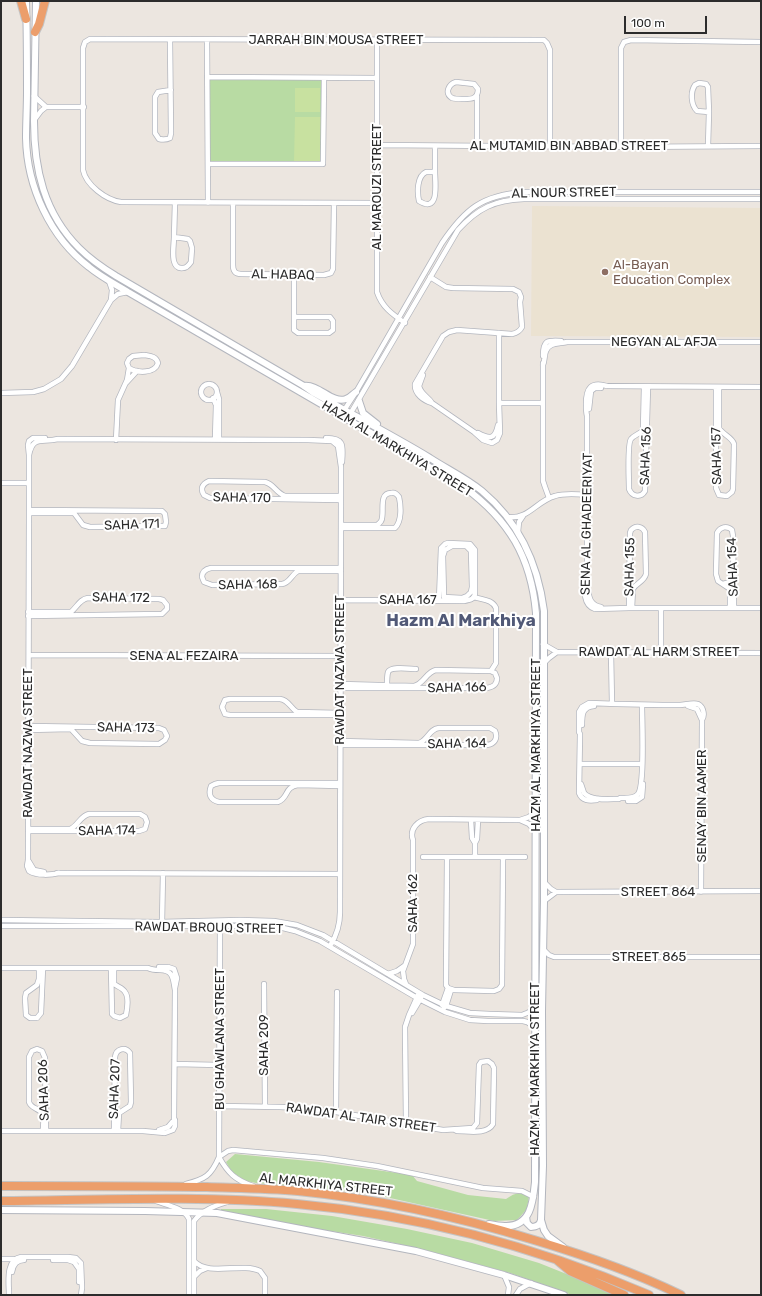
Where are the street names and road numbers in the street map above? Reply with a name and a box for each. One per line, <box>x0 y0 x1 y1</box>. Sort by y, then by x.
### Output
street label: JARRAH BIN MOUSA STREET <box>249 32 423 48</box>
street label: AL MAROUZI STREET <box>369 124 385 250</box>
street label: AL MUTAMID BIN ABBAD STREET <box>470 138 668 154</box>
street label: AL NOUR STREET <box>511 184 617 202</box>
street label: AL HABAQ <box>251 267 315 283</box>
street label: NEGYAN AL AFJA <box>611 334 717 350</box>
street label: HAZM AL MARKHIYA STREET <box>319 398 475 500</box>
street label: SAHA 156 <box>637 426 655 486</box>
street label: SAHA 157 <box>709 427 725 485</box>
street label: SENA AL GHADEERIYAT <box>578 453 596 595</box>
street label: SAHA 170 <box>213 490 271 506</box>
street label: SAHA 171 <box>104 516 160 534</box>
street label: SAHA 155 <box>622 537 638 597</box>
street label: SAHA 154 <box>724 537 742 597</box>
street label: SAHA 168 <box>218 577 278 593</box>
street label: SAHA 172 <box>92 590 150 606</box>
street label: SAHA 167 <box>379 592 437 608</box>
street label: RAWDAT NAZWA STREET <box>332 595 348 745</box>
street label: RAWDAT AL HARM STREET <box>578 644 740 660</box>
street label: SENA AL FEZAIRA <box>130 648 238 664</box>
street label: HAZM AL MARKHIYA STREET <box>528 658 544 832</box>
street label: RAWDAT NAZWA STREET <box>20 668 36 818</box>
street label: SAHA 166 <box>427 680 487 696</box>
street label: SAHA 173 <box>97 720 155 736</box>
street label: SAHA 164 <box>427 736 487 752</box>
street label: SENAY BIN AAMER <box>694 750 710 862</box>
street label: SAHA 174 <box>78 823 136 839</box>
street label: SAHA 162 <box>405 874 421 932</box>
street label: STREET 864 <box>621 884 695 900</box>
street label: RAWDAT BROUQ STREET <box>134 919 284 937</box>
street label: STREET 865 <box>612 949 686 965</box>
street label: BU GHAWLANA STREET <box>212 968 228 1110</box>
street label: HAZM AL MARKHIYA STREET <box>527 982 543 1156</box>
street label: SAHA 209 <box>256 1014 272 1076</box>
street label: SAHA 206 <box>35 1059 53 1121</box>
street label: SAHA 207 <box>106 1059 124 1119</box>
street label: RAWDAT AL TAIR STREET <box>285 1100 437 1136</box>
street label: AL MARKHIYA STREET <box>259 1170 393 1200</box>

